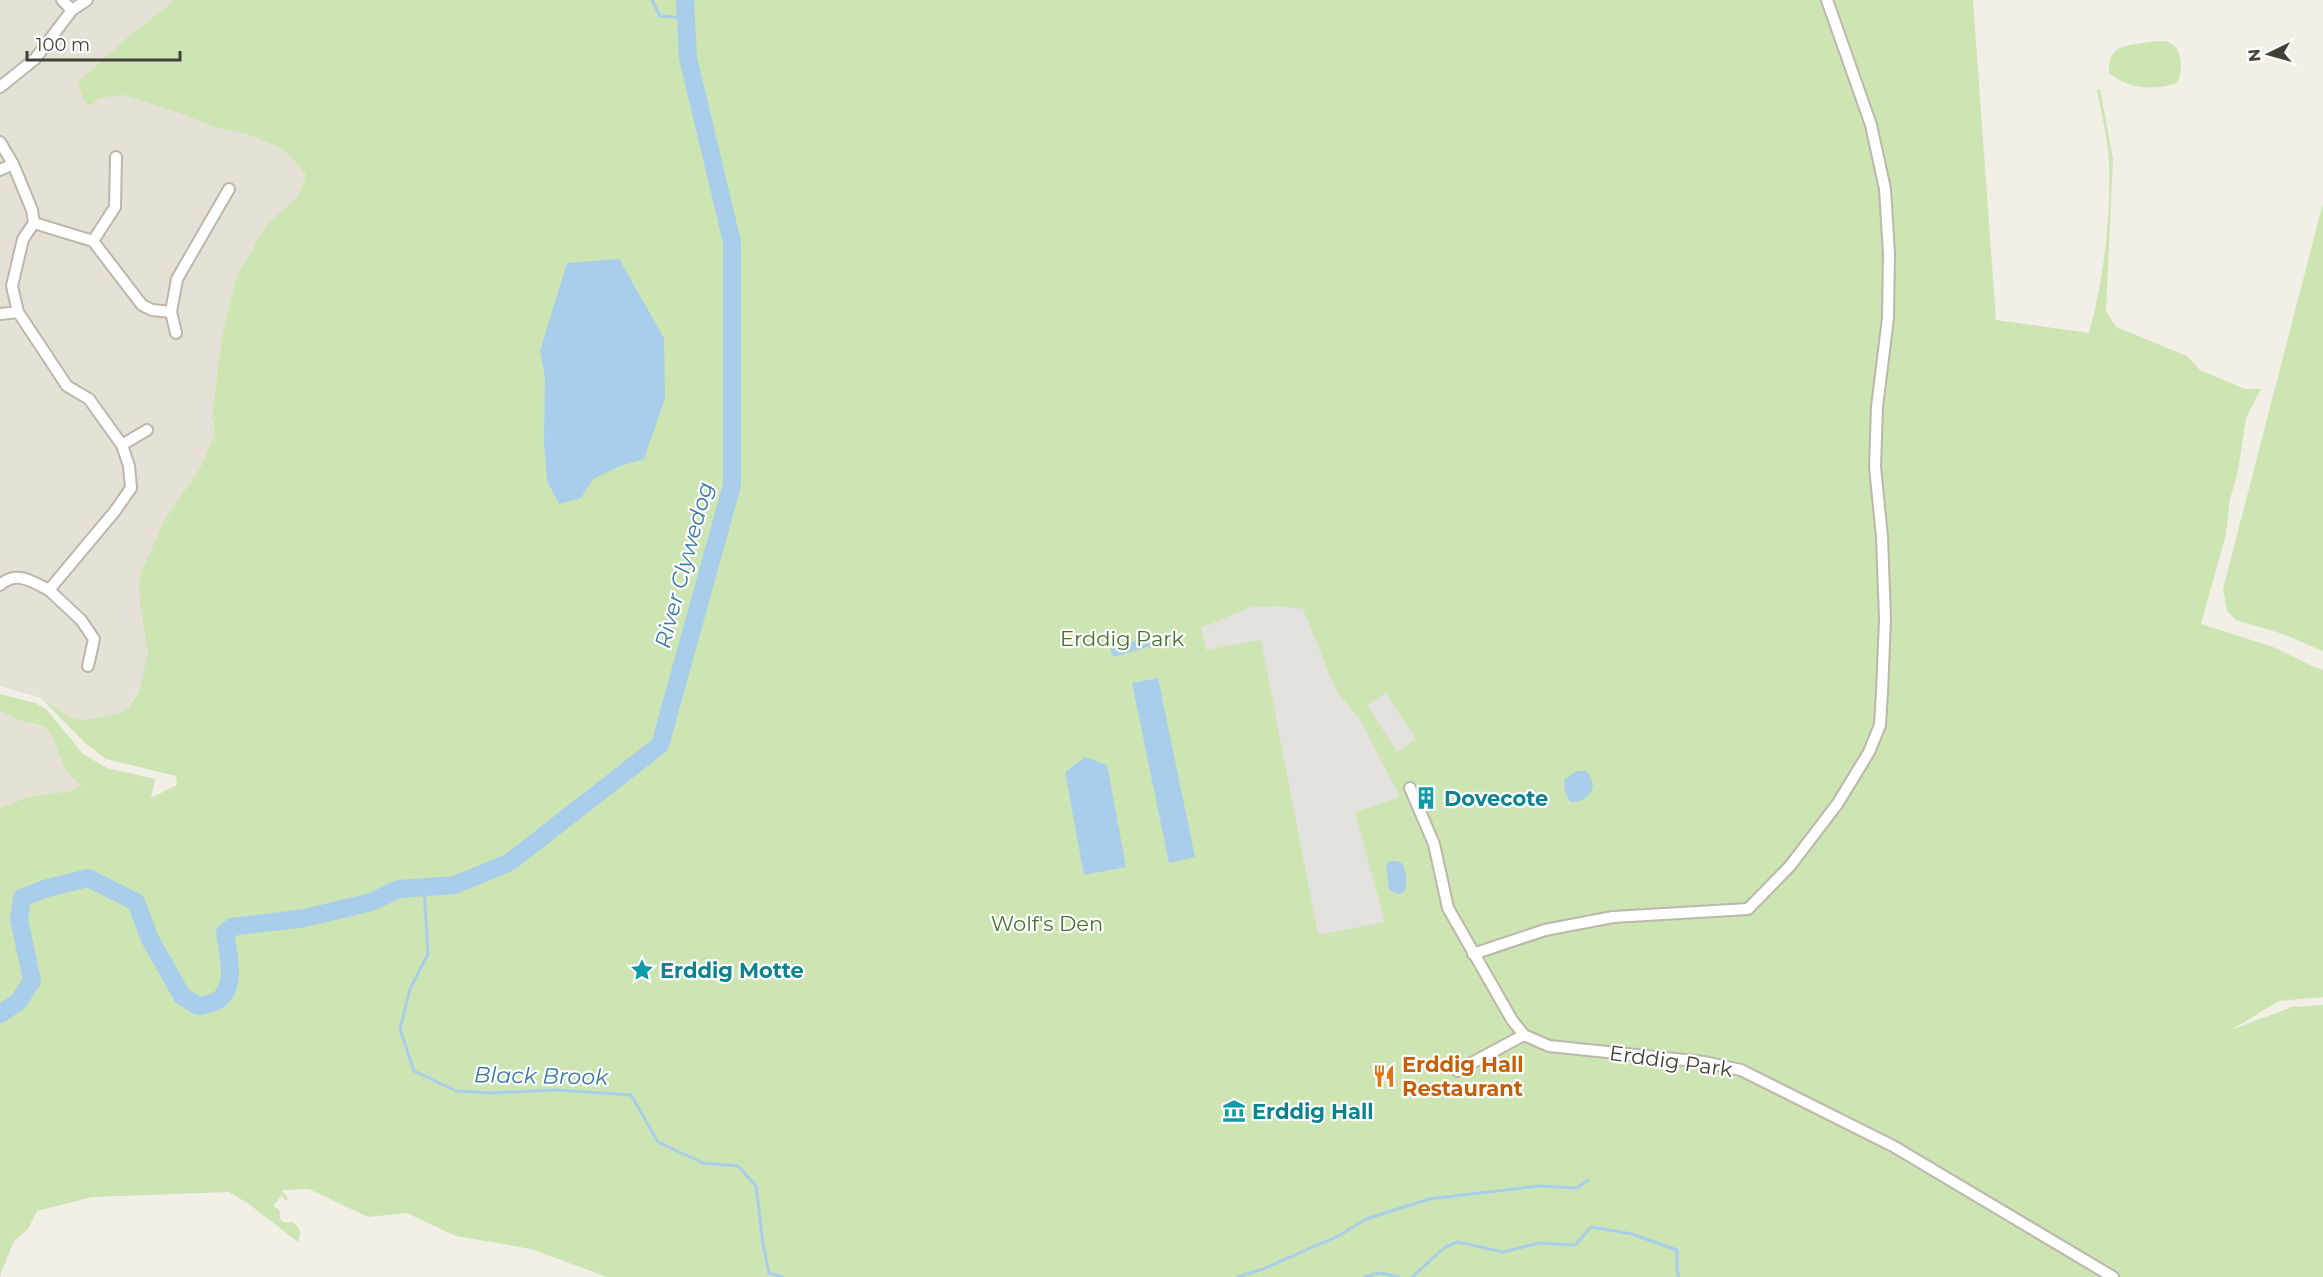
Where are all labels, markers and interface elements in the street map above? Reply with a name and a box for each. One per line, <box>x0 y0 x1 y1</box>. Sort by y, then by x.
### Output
scale bar <box>27 24 180 62</box>
north arrow <box>2239 24 2299 84</box>
text: 100 m <box>36 34 90 56</box>
text: N <box>2245 48 2265 63</box>
water label: River Clywedog <box>649 479 719 651</box>
park label: Erddig Park <box>1060 626 1185 651</box>
building icon: Dovecote <box>1413 785 1439 811</box>
place label: Dovecote <box>1444 786 1548 811</box>
park label: Wolf's Den <box>991 911 1103 936</box>
place icon: Erddig Motte <box>629 957 655 983</box>
place label: Erddig Motte <box>660 958 804 983</box>
street label: Erddig Park <box>1608 1040 1735 1082</box>
place label: Erddig Hall Restaurant <box>1402 1052 1524 1101</box>
water label: Black Brook <box>474 1061 609 1091</box>
restaurant icon: Erddig Hall Restaurant <box>1371 1063 1397 1089</box>
museum icon: Erddig Hall <box>1221 1098 1247 1124</box>
place label: Erddig Hall <box>1252 1099 1374 1124</box>

